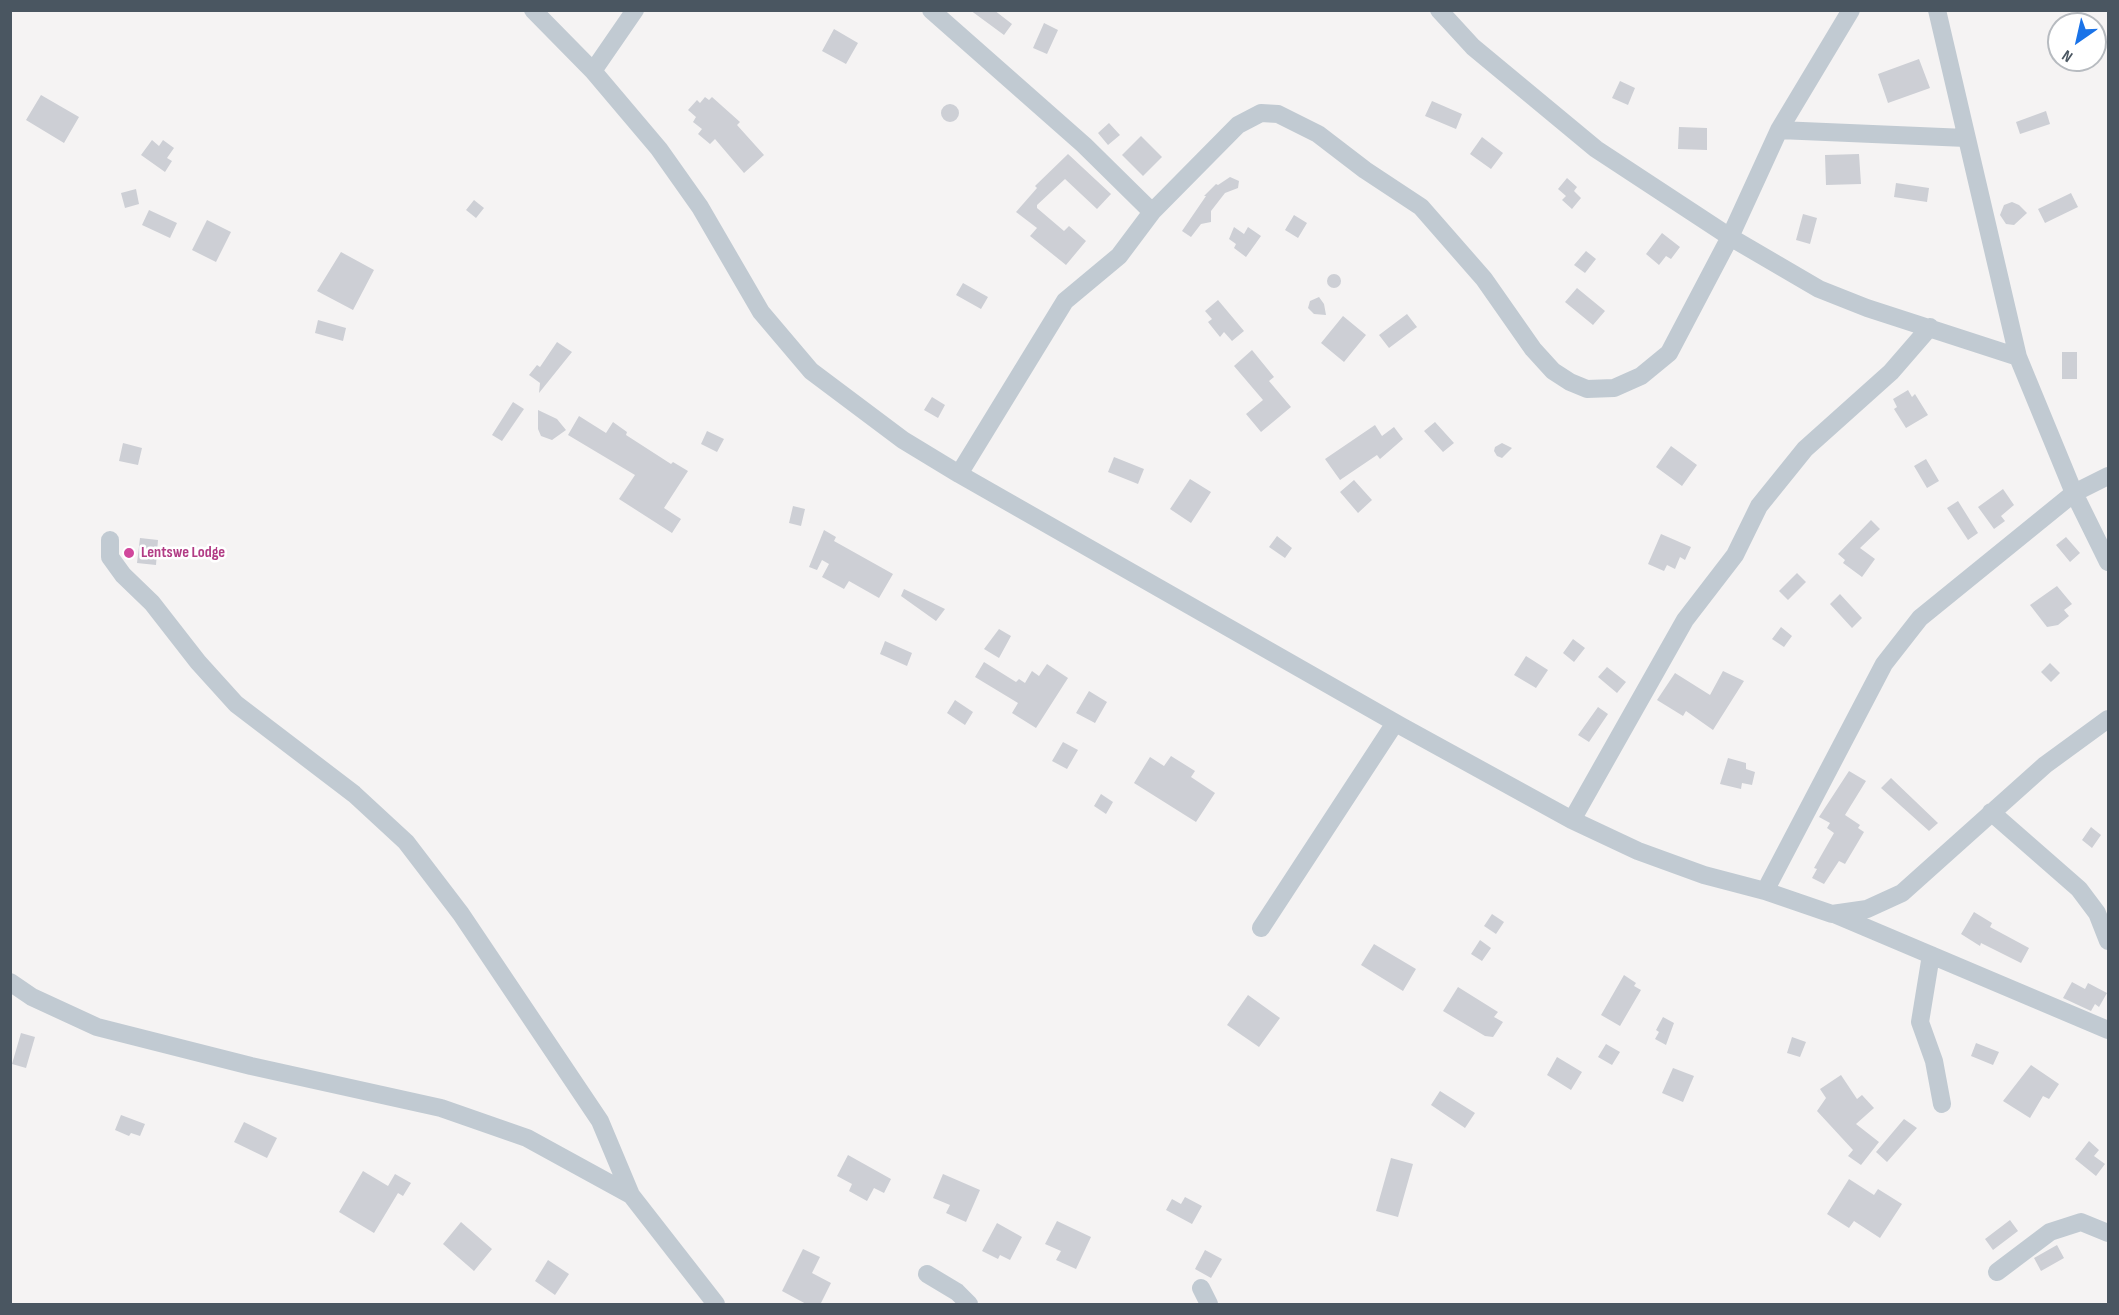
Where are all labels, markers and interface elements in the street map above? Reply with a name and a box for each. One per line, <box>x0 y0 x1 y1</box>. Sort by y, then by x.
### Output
north arrow <box>2047 12 2107 72</box>
text: N <box>2059 45 2077 66</box>
place label: Lentswe Lodge <box>141 543 225 563</box>
marker: Lentswe Lodge <box>122 546 136 560</box>

